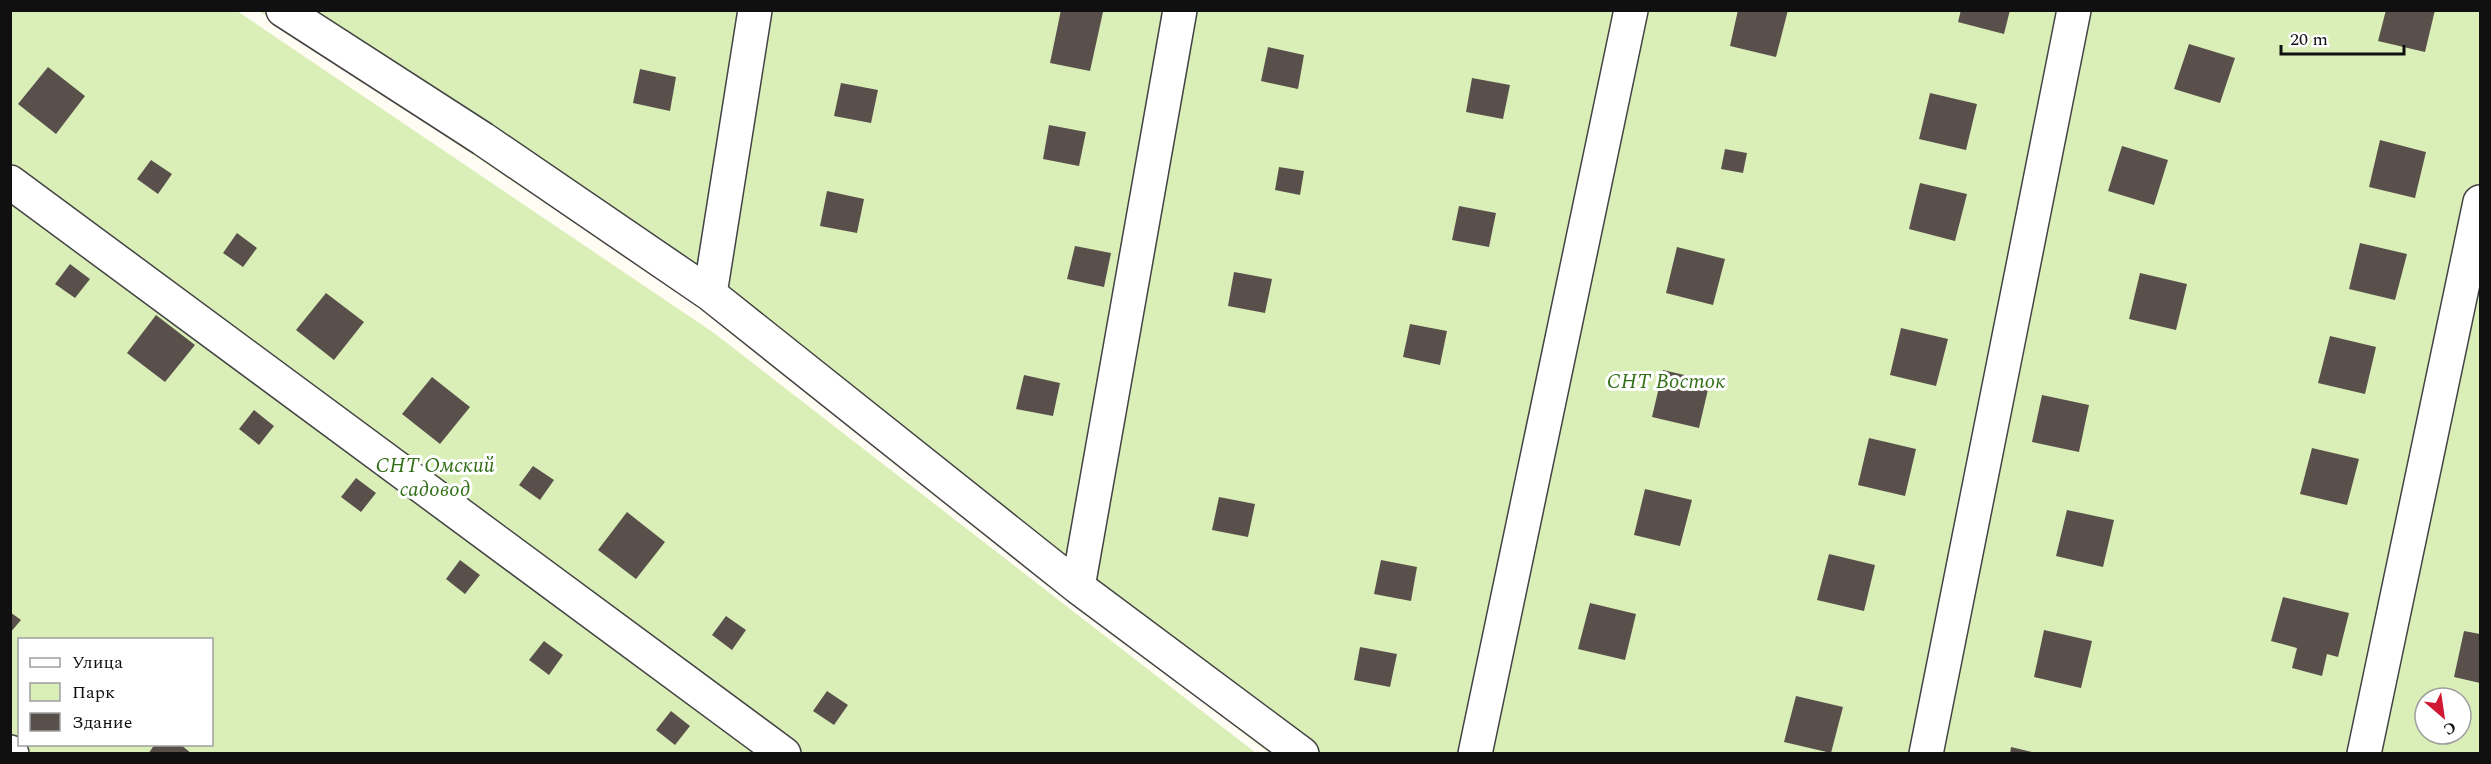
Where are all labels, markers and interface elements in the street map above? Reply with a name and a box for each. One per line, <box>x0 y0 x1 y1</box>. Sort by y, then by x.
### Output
scale bar <box>2281 18 2404 56</box>
text: 20 m <box>2290 26 2328 53</box>
park label: СНТ Восток <box>1607 366 1725 398</box>
park label: СНТ Омский садовод <box>375 450 495 506</box>
legend <box>18 638 213 746</box>
text: Улица <box>72 649 123 676</box>
text: Парк <box>72 679 115 706</box>
north arrow <box>2413 686 2473 746</box>
text: Здание <box>72 709 132 736</box>
text: С <box>2439 715 2461 742</box>

